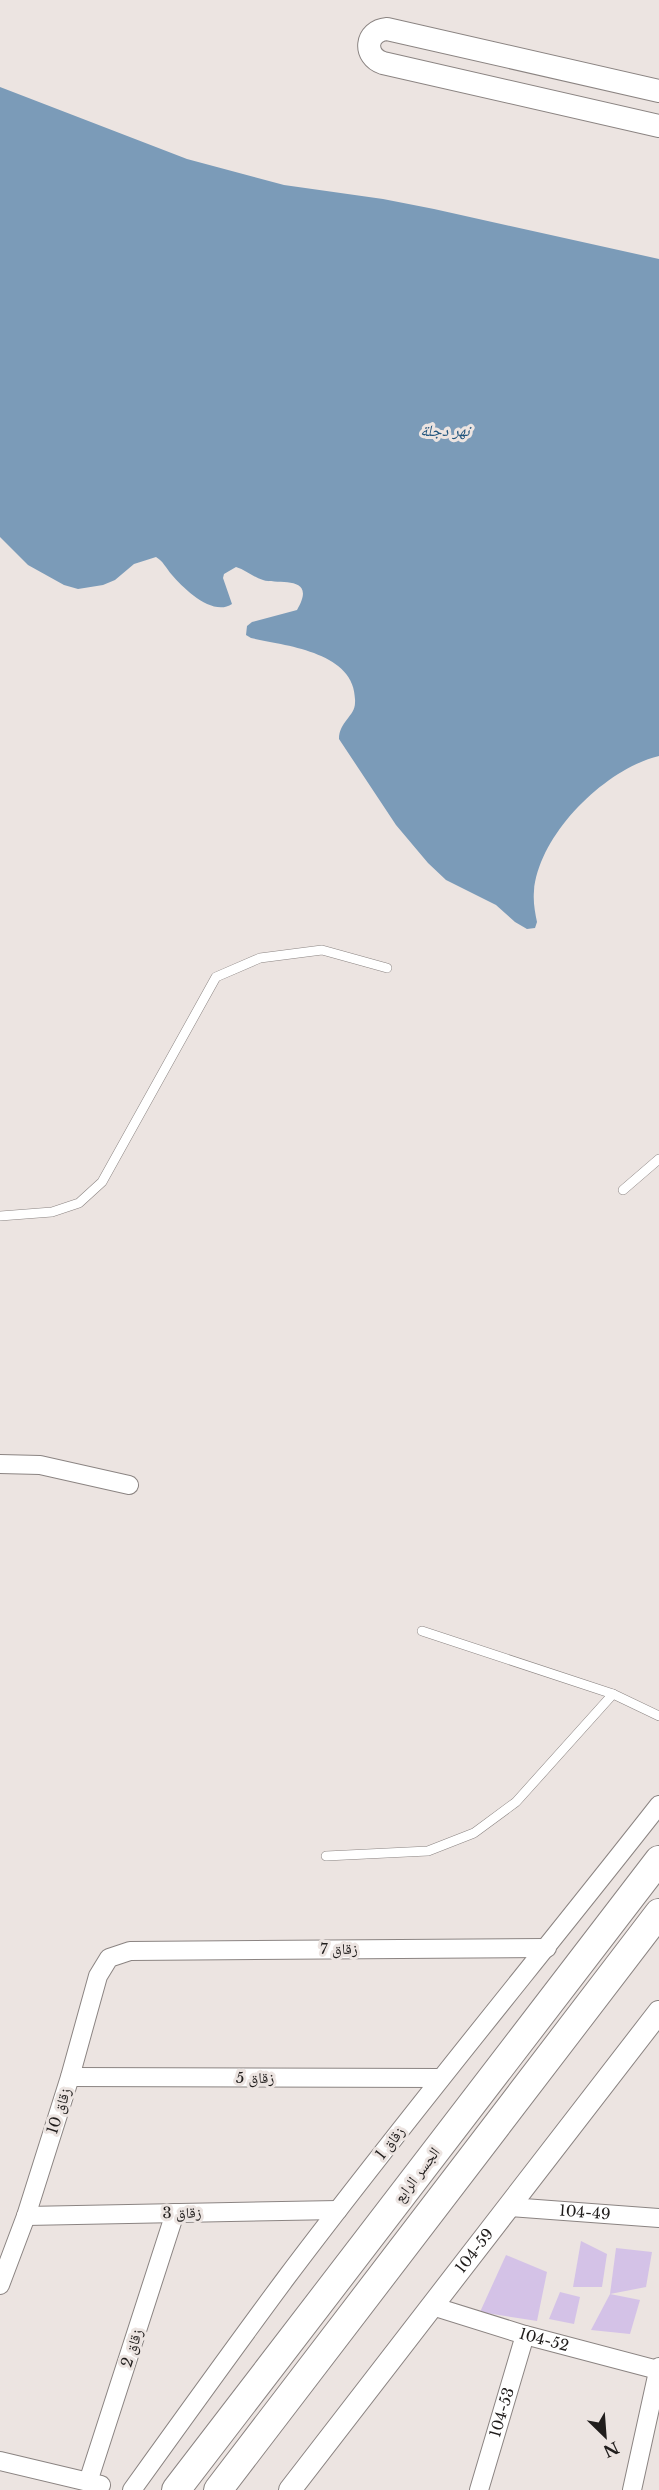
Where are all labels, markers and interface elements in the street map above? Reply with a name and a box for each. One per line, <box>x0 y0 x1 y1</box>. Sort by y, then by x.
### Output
water label: نهر دجلة <box>420 420 472 440</box>
street label: زقاق 7 <box>320 1939 358 1959</box>
street label: زقاق 5 <box>236 2068 274 2088</box>
street label: زقاق 10 <box>42 2085 76 2137</box>
street label: زقاق 1 <box>371 2122 409 2164</box>
street label: الجسر الرابع <box>390 2143 444 2207</box>
street label: 104-49 <box>558 2201 611 2223</box>
street label: زقاق 3 <box>162 2203 202 2223</box>
street label: 104-59 <box>451 2225 497 2277</box>
street label: 104-52 <box>517 2324 571 2355</box>
street label: زقاق 2 <box>116 2326 148 2370</box>
street label: 104-53 <box>485 2385 518 2439</box>
north arrow <box>575 2406 635 2466</box>
text: N <box>600 2437 622 2462</box>

